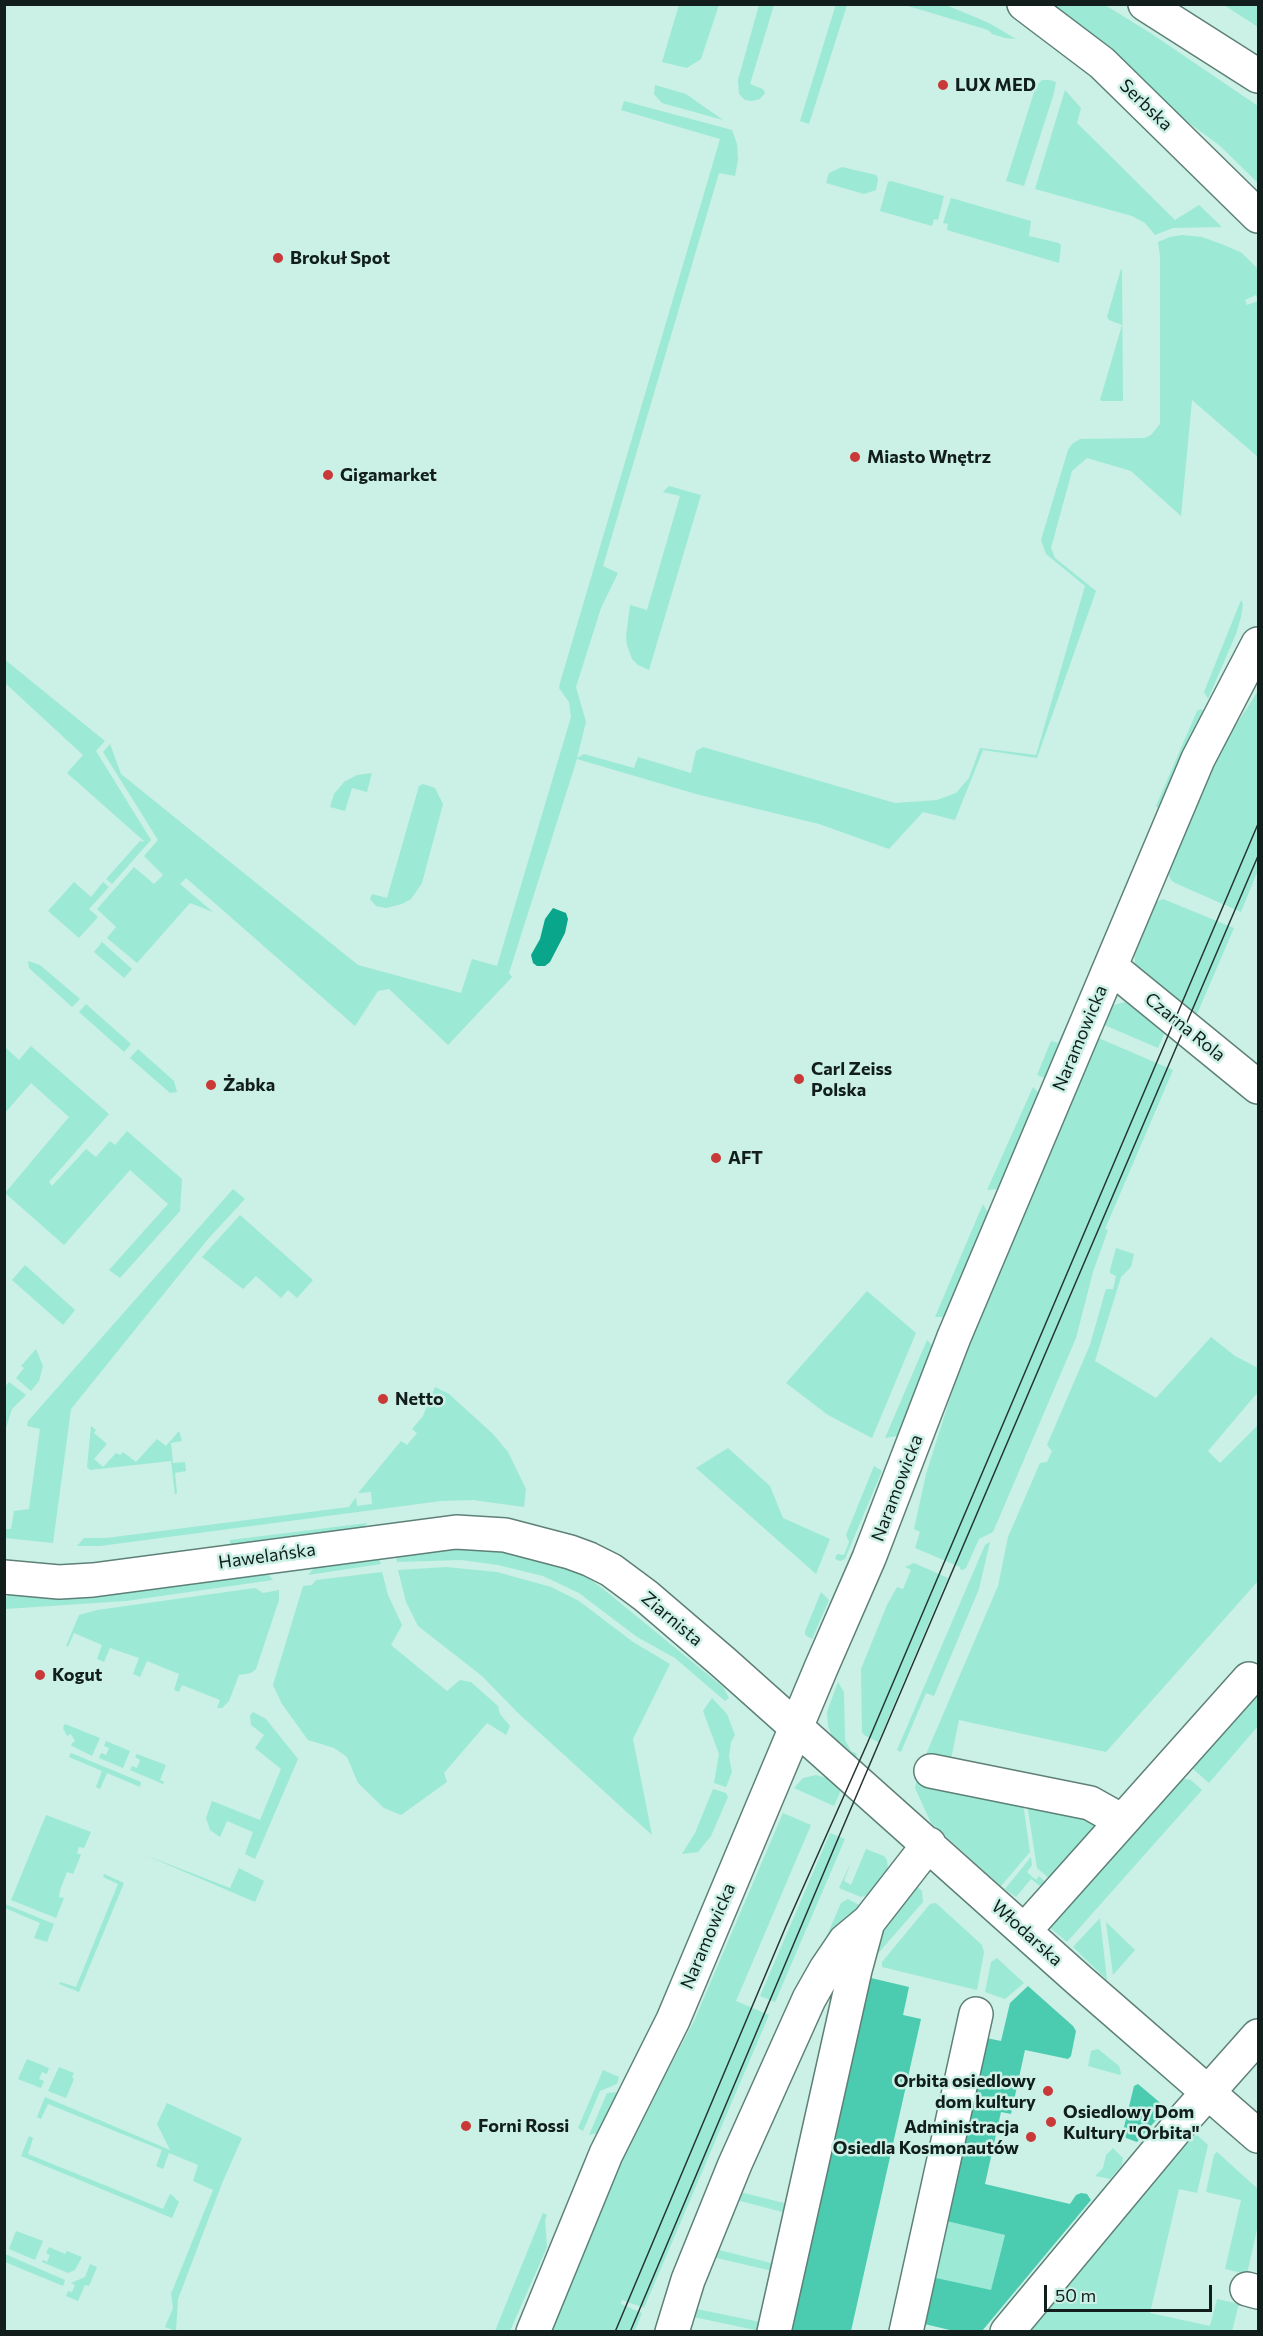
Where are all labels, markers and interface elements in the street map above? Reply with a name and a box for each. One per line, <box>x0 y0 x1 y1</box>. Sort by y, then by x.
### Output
place label: LUX MED <box>955 74 1036 96</box>
street label: Serbska <box>1115 75 1177 135</box>
marker: LUX MED <box>936 78 950 92</box>
place label: Brokuł Spot <box>290 247 390 269</box>
marker: Brokuł Spot <box>271 251 285 265</box>
place label: Miasto Wnętrz <box>867 446 991 468</box>
marker: Miasto Wnętrz <box>848 450 862 464</box>
place label: Gigamarket <box>340 464 437 486</box>
marker: Gigamarket <box>321 468 335 482</box>
street label: Naramowicka <box>1048 982 1112 1094</box>
street label: Czarna Rola <box>1140 988 1230 1066</box>
place label: Carl Zeiss Polska <box>811 1058 892 1100</box>
marker: Carl Zeiss Polska <box>792 1072 806 1086</box>
place label: Żabka <box>223 1074 275 1096</box>
marker: Żabka <box>204 1078 218 1092</box>
place label: AFT <box>728 1147 763 1169</box>
marker: AFT <box>709 1151 723 1165</box>
place label: Netto <box>395 1388 444 1410</box>
marker: Netto <box>376 1392 390 1406</box>
street label: Naramowicka <box>867 1432 927 1544</box>
street label: Hawelańska <box>217 1538 317 1574</box>
street label: Ziarnista <box>637 1587 707 1651</box>
place label: Kogut <box>52 1664 102 1686</box>
marker: Kogut <box>33 1668 47 1682</box>
street label: Naramowicka <box>676 1880 740 1992</box>
street label: Włodarska <box>987 1895 1067 1971</box>
place label: Orbita osiedlowy dom kultury <box>894 2070 1036 2112</box>
marker: Orbita osiedlowy dom kultury <box>1041 2084 1055 2098</box>
place label: Osiedlowy Dom Kultury "Orbita" <box>1063 2101 1200 2144</box>
place label: Forni Rossi <box>478 2115 569 2137</box>
marker: Osiedlowy Dom Kultury "Orbita" <box>1044 2115 1058 2129</box>
place label: Administracja Osiedla Kosmonautów <box>833 2116 1019 2158</box>
marker: Forni Rossi <box>459 2119 473 2133</box>
marker: Administracja Osiedla Kosmonautów <box>1024 2130 1038 2144</box>
scale bar <box>1047 2273 1215 2311</box>
text: 50 m <box>1055 2284 1096 2306</box>

